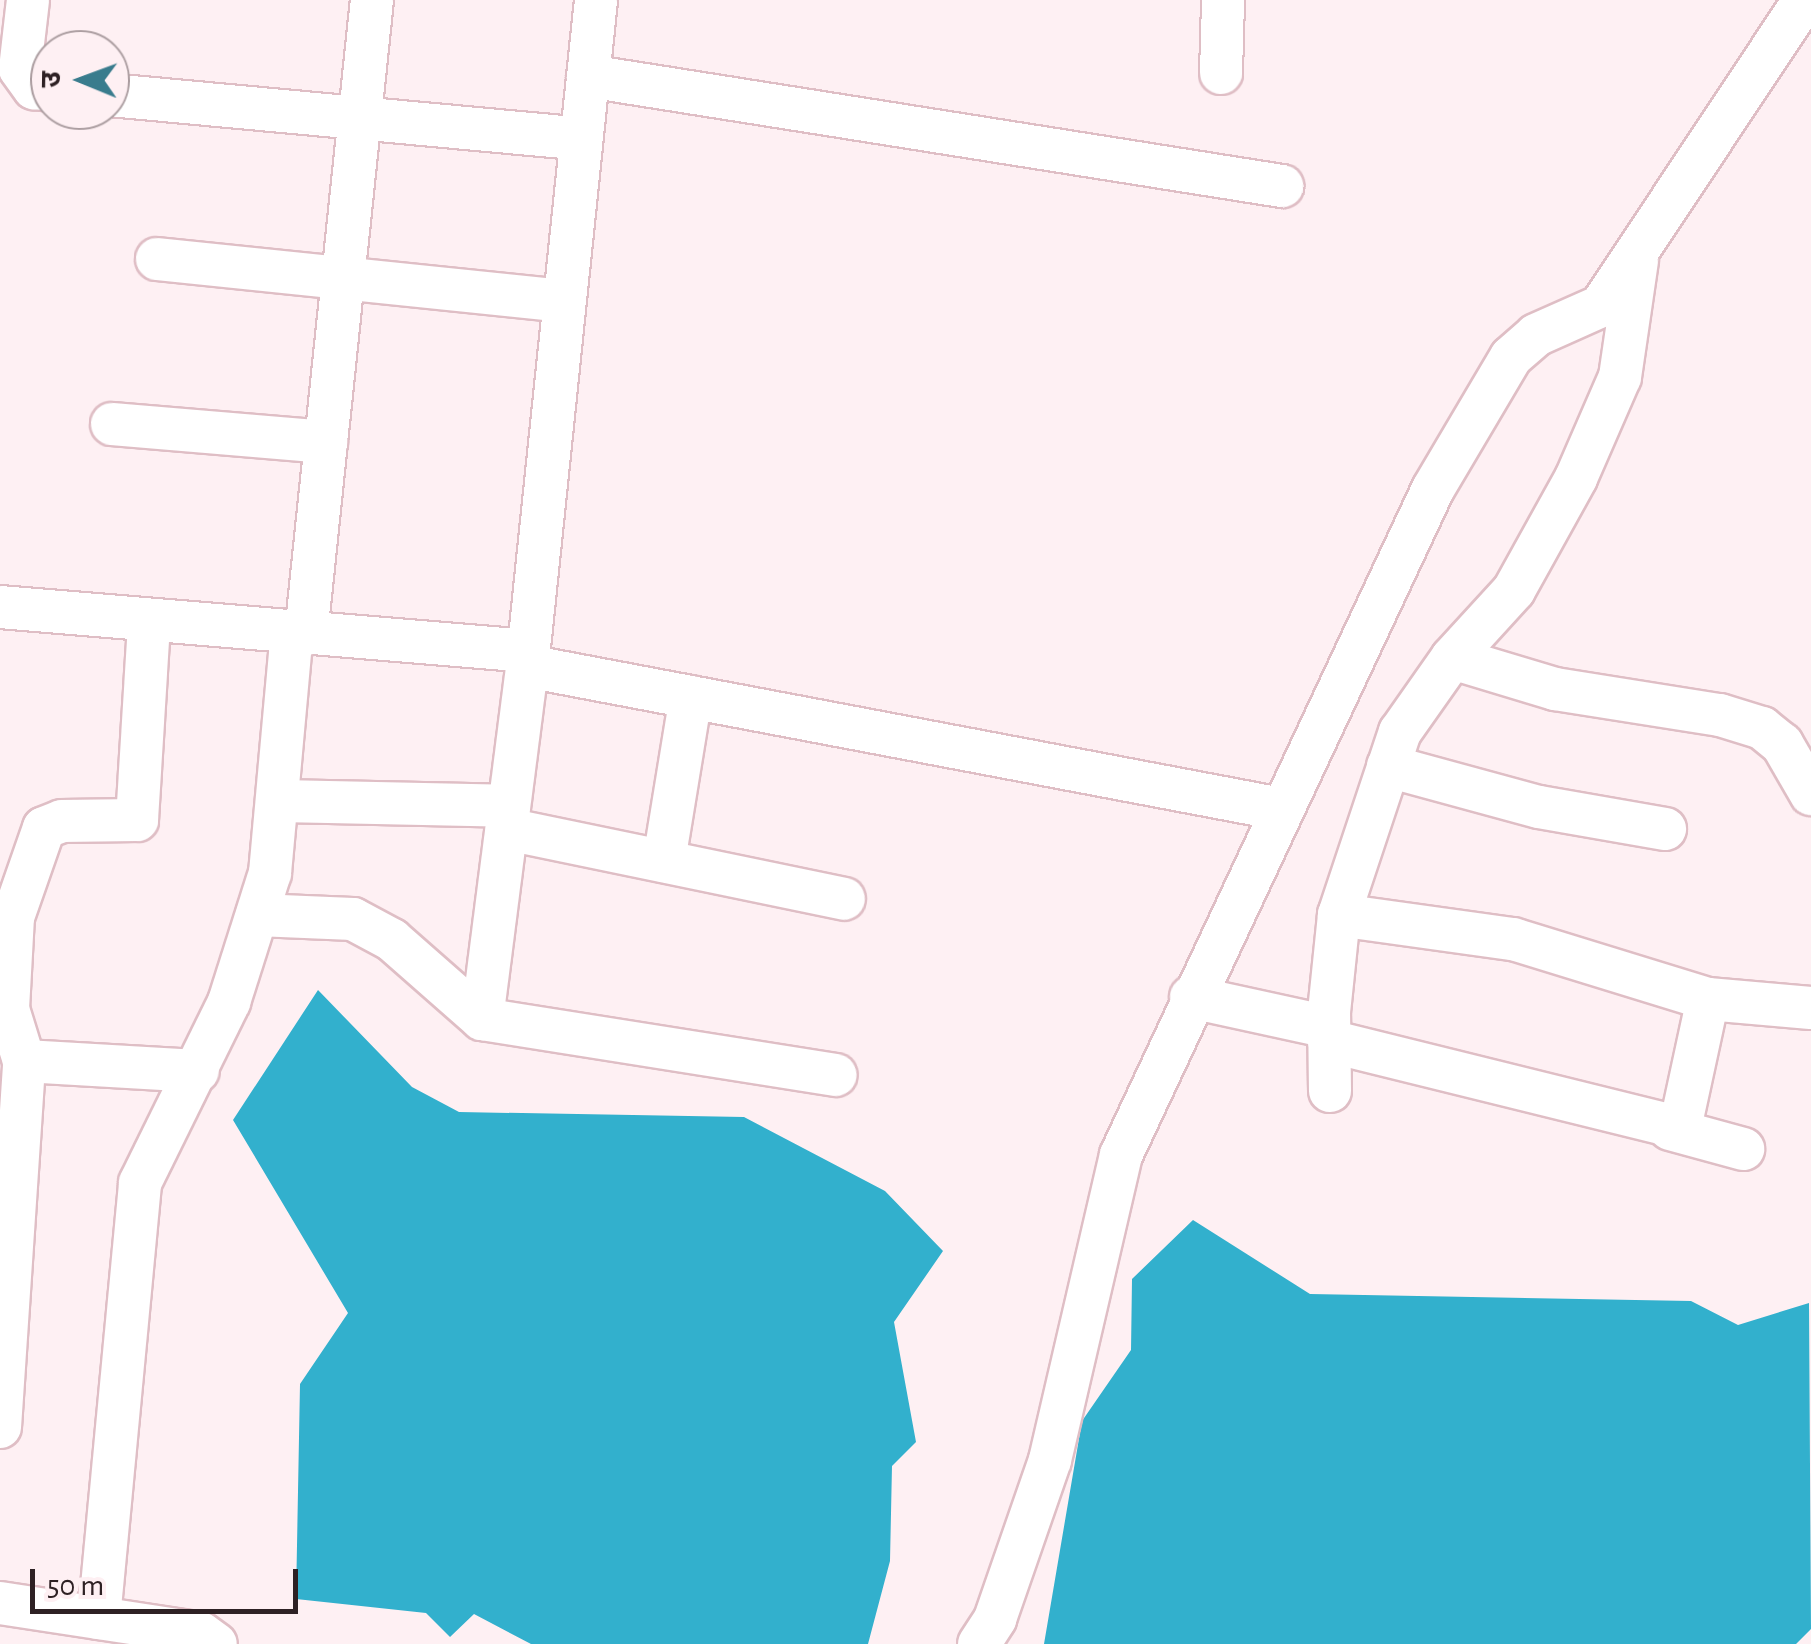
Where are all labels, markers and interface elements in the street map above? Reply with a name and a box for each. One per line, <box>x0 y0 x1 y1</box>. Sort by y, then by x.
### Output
north arrow <box>30 30 130 130</box>
text: उ <box>38 71 66 88</box>
scale bar <box>35 1549 302 1611</box>
text: 50 m <box>47 1571 104 1601</box>

